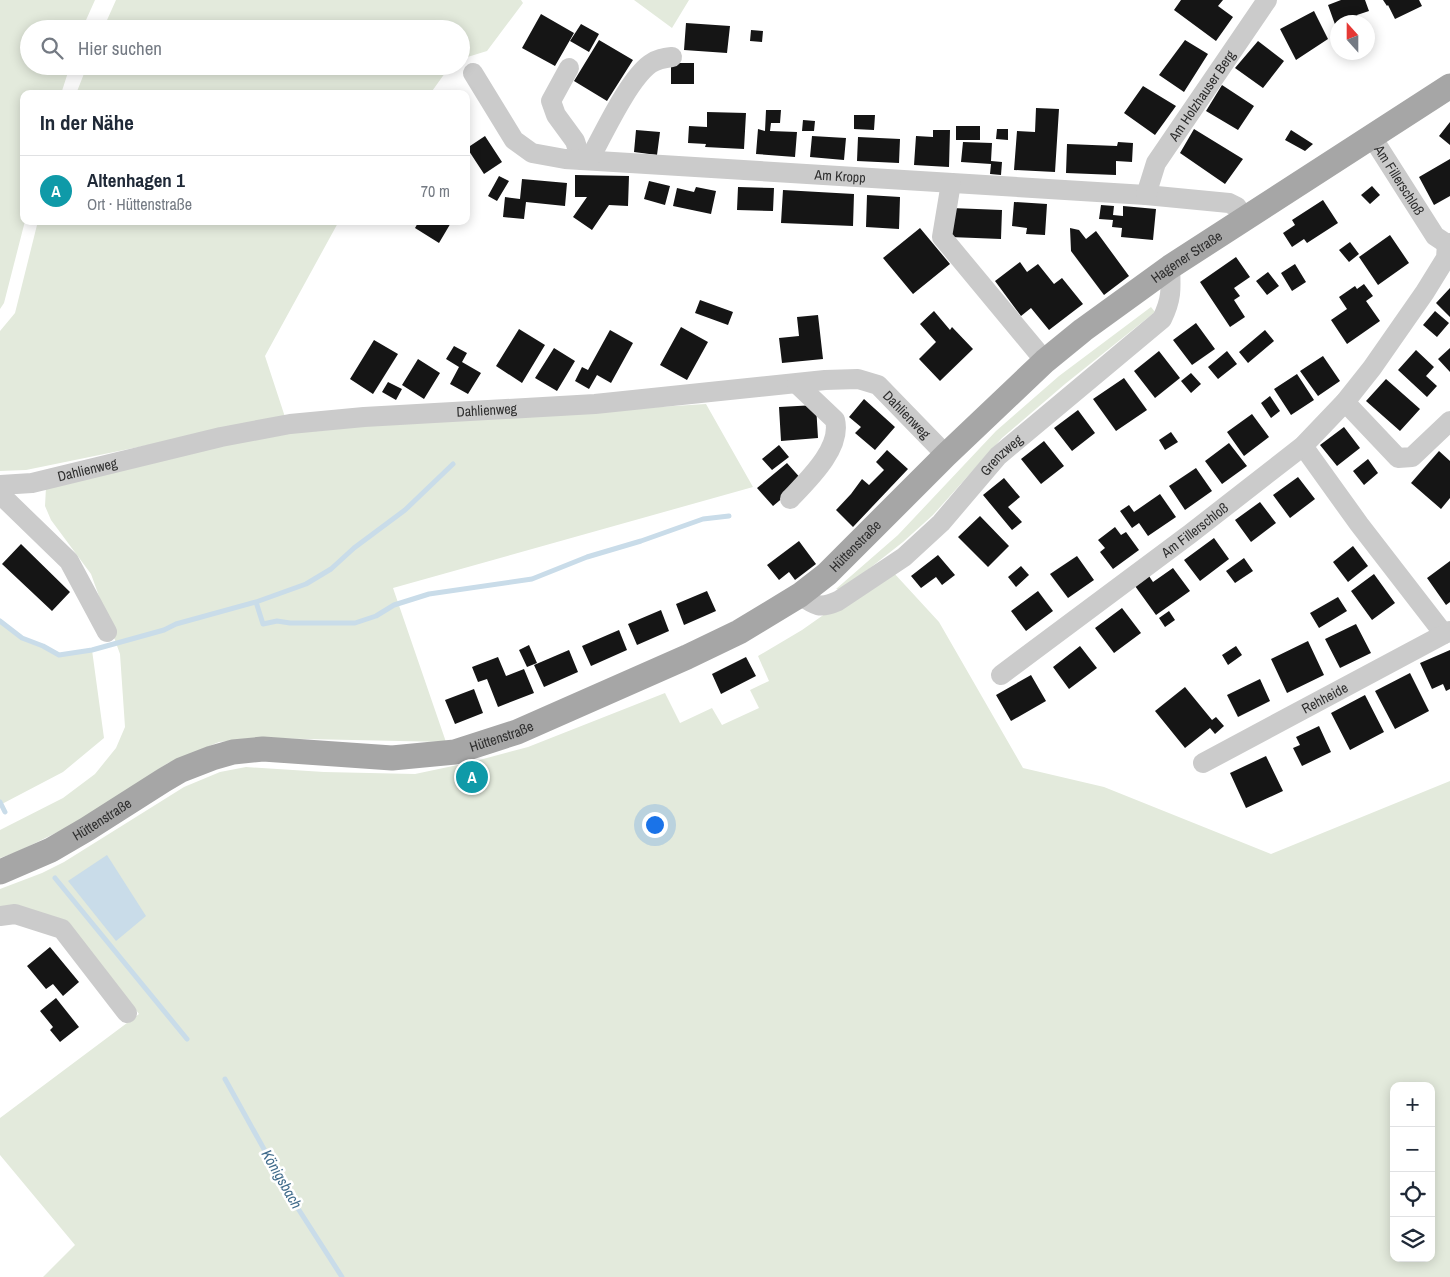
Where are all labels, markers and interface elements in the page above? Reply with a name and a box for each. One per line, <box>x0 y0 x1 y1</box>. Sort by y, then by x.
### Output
north arrow <box>1330 15 1375 60</box>
search box <box>20 20 470 75</box>
icon: search <box>38 34 66 62</box>
text: Hier suchen <box>78 35 162 61</box>
street label: Am Holzhauser Berg <box>1164 46 1239 145</box>
text: In der Nähe <box>40 108 134 137</box>
street label: Am Fillerschloß <box>1370 141 1428 219</box>
street label: Am Kropp <box>813 165 866 187</box>
text: Altenhagen 1 <box>87 167 185 193</box>
text: A <box>51 180 61 202</box>
text: 70 m <box>421 180 450 202</box>
text: Ort · Hüttenstraße <box>87 193 192 215</box>
street label: Hagener Straße <box>1147 227 1226 287</box>
street label: Dahlienweg <box>879 387 935 443</box>
street label: Dahlienweg <box>456 399 518 421</box>
street label: Grenzweg <box>976 430 1027 480</box>
street label: Dahlienweg <box>56 453 120 485</box>
street label: Am Fillerschloß <box>1157 499 1232 562</box>
street label: Hüttenstraße <box>825 516 885 576</box>
street label: Rehheide <box>1298 678 1351 718</box>
street label: Hüttenstraße <box>467 717 536 756</box>
pin: A <box>456 758 488 796</box>
street label: Hüttenstraße <box>69 794 135 845</box>
your location <box>642 812 668 838</box>
map controls <box>1390 1082 1435 1262</box>
button: + <box>1390 1082 1435 1127</box>
button: − <box>1390 1127 1435 1172</box>
water label: Königsbach <box>257 1146 307 1213</box>
button: locate <box>1390 1172 1435 1217</box>
button: layers <box>1390 1217 1435 1262</box>

